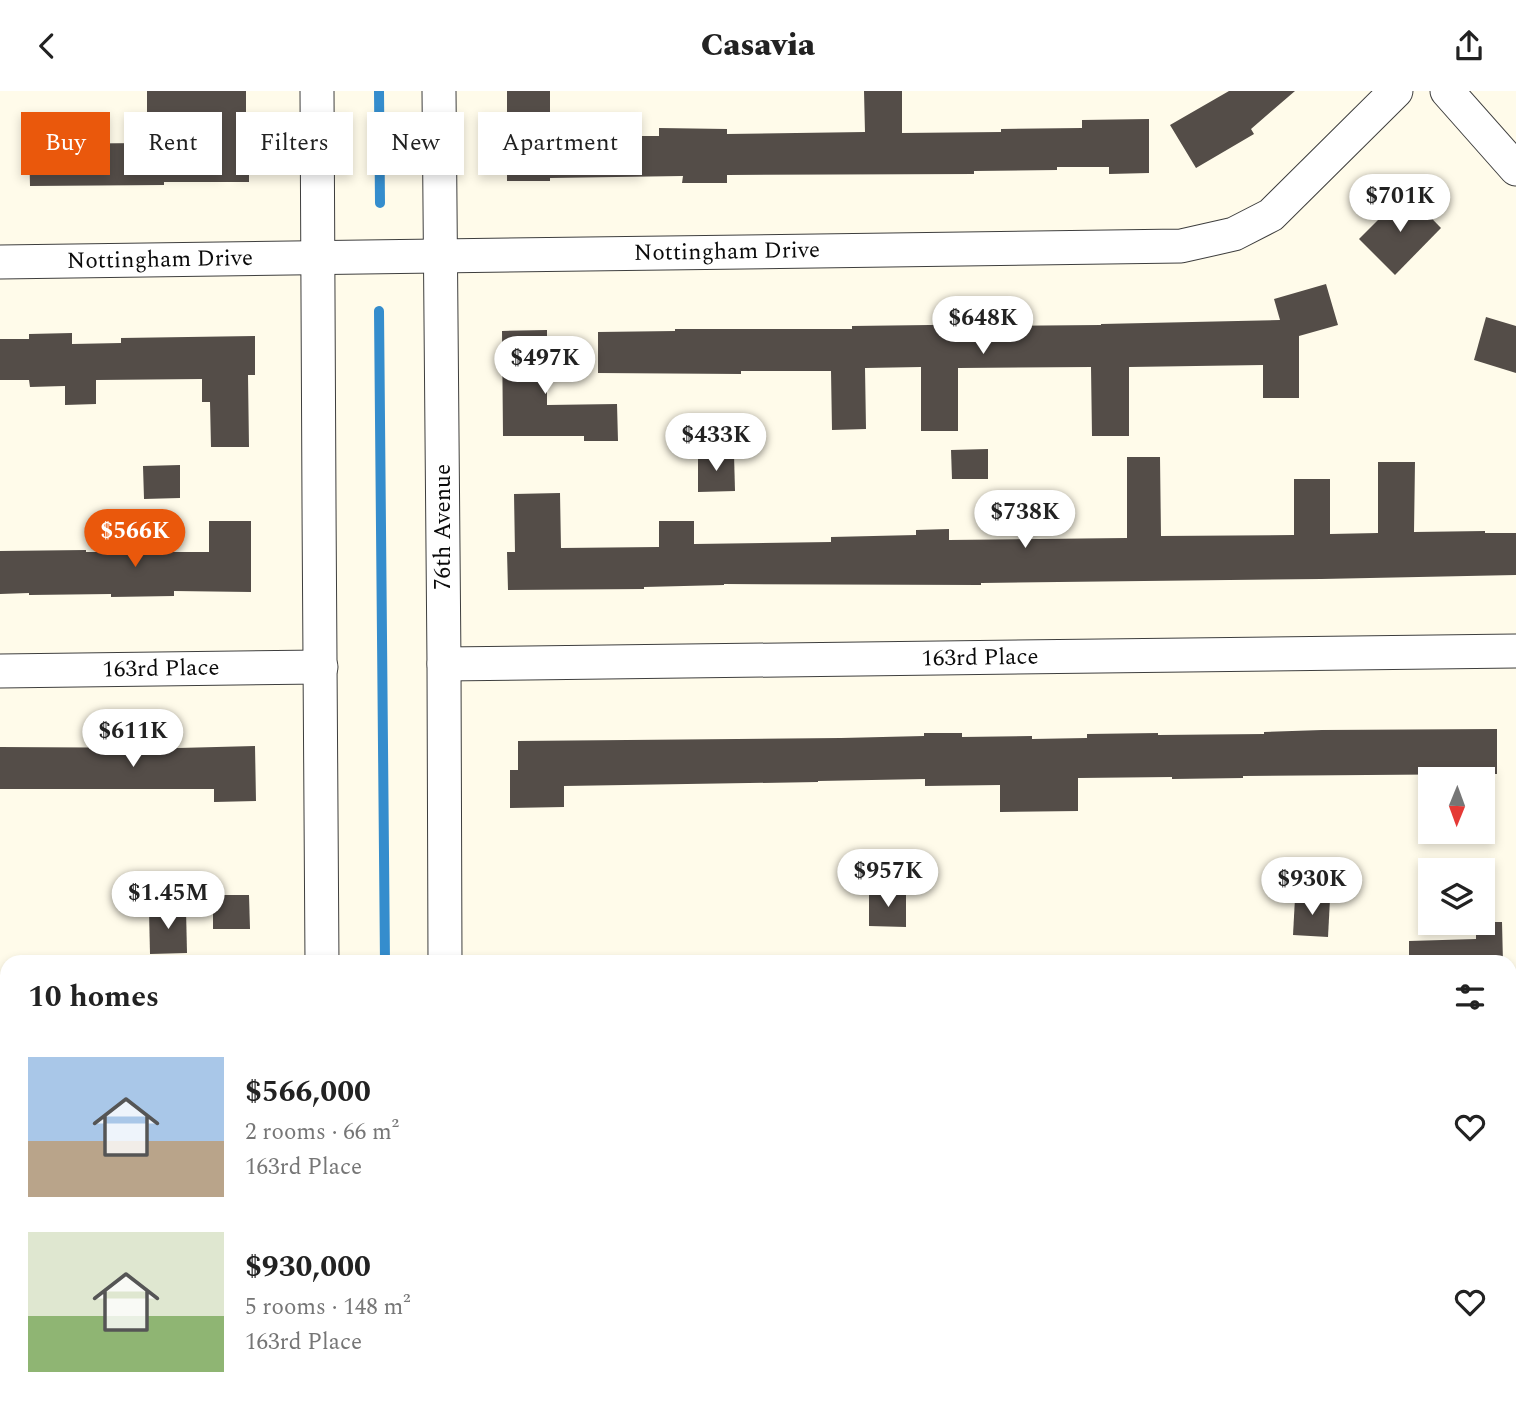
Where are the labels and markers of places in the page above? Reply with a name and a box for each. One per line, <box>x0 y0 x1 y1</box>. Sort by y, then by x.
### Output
pin: $701K <box>1351 174 1449 234</box>
pin: $648K <box>934 296 1032 356</box>
pin: $497K <box>496 337 594 396</box>
pin: $433K <box>667 413 765 473</box>
pin: $738K <box>976 491 1074 550</box>
pin: $566K <box>86 510 184 569</box>
pin: $611K <box>84 709 182 769</box>
pin: $957K <box>839 849 937 909</box>
pin: $930K <box>1263 857 1361 917</box>
pin: $1.45M <box>111 871 225 931</box>

